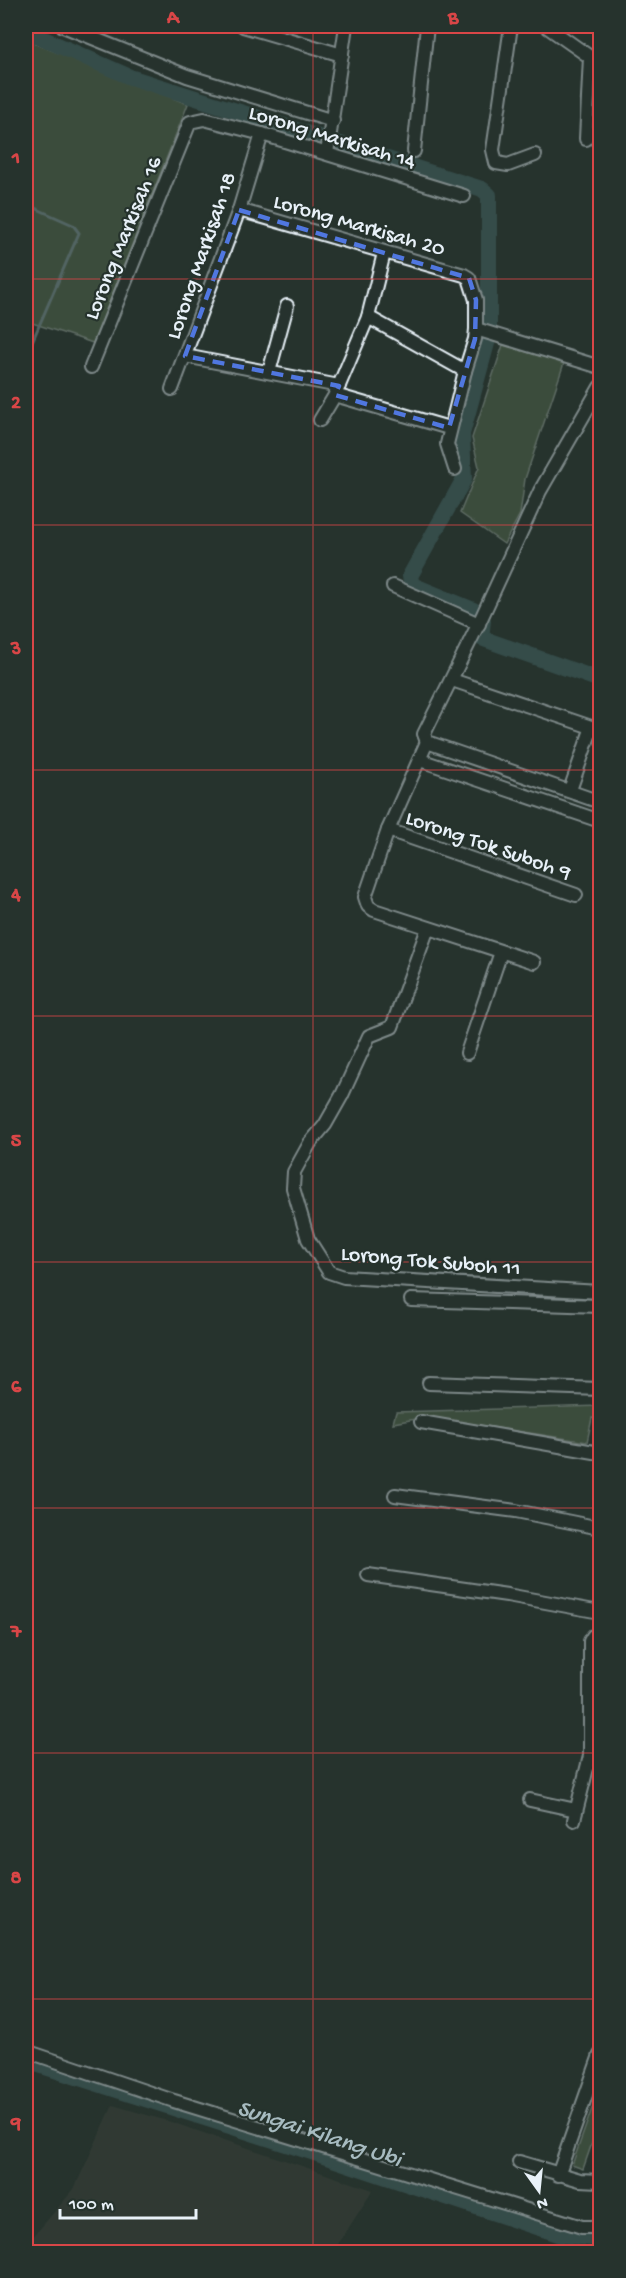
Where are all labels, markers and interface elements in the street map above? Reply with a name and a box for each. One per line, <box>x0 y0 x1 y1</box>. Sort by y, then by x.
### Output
text: A <box>166 8 181 31</box>
text: B <box>447 8 459 31</box>
street label: Lorong Markisah 14 <box>245 101 419 177</box>
text: 1 <box>11 148 20 171</box>
street label: Lorong Markisah 16 <box>80 152 170 324</box>
street label: Lorong Markisah 18 <box>162 169 244 343</box>
street label: Lorong Markisah 20 <box>270 190 448 264</box>
text: 2 <box>11 393 21 416</box>
text: 3 <box>10 639 21 662</box>
street label: Lorong Tok Suboh 9 <box>402 806 574 887</box>
text: 4 <box>10 885 21 908</box>
text: 5 <box>11 1131 22 1154</box>
street label: Lorong Tok Suboh 11 <box>340 1242 522 1284</box>
text: 6 <box>11 1377 22 1400</box>
text: 7 <box>10 1622 23 1645</box>
text: 8 <box>11 1868 22 1891</box>
water label: Sungai Kilang Ubi <box>233 2095 407 2176</box>
text: 9 <box>10 2114 21 2137</box>
north arrow <box>509 2161 569 2221</box>
scale bar <box>60 2182 196 2220</box>
text: N <box>534 2192 549 2213</box>
text: 100 m <box>68 2195 114 2216</box>

